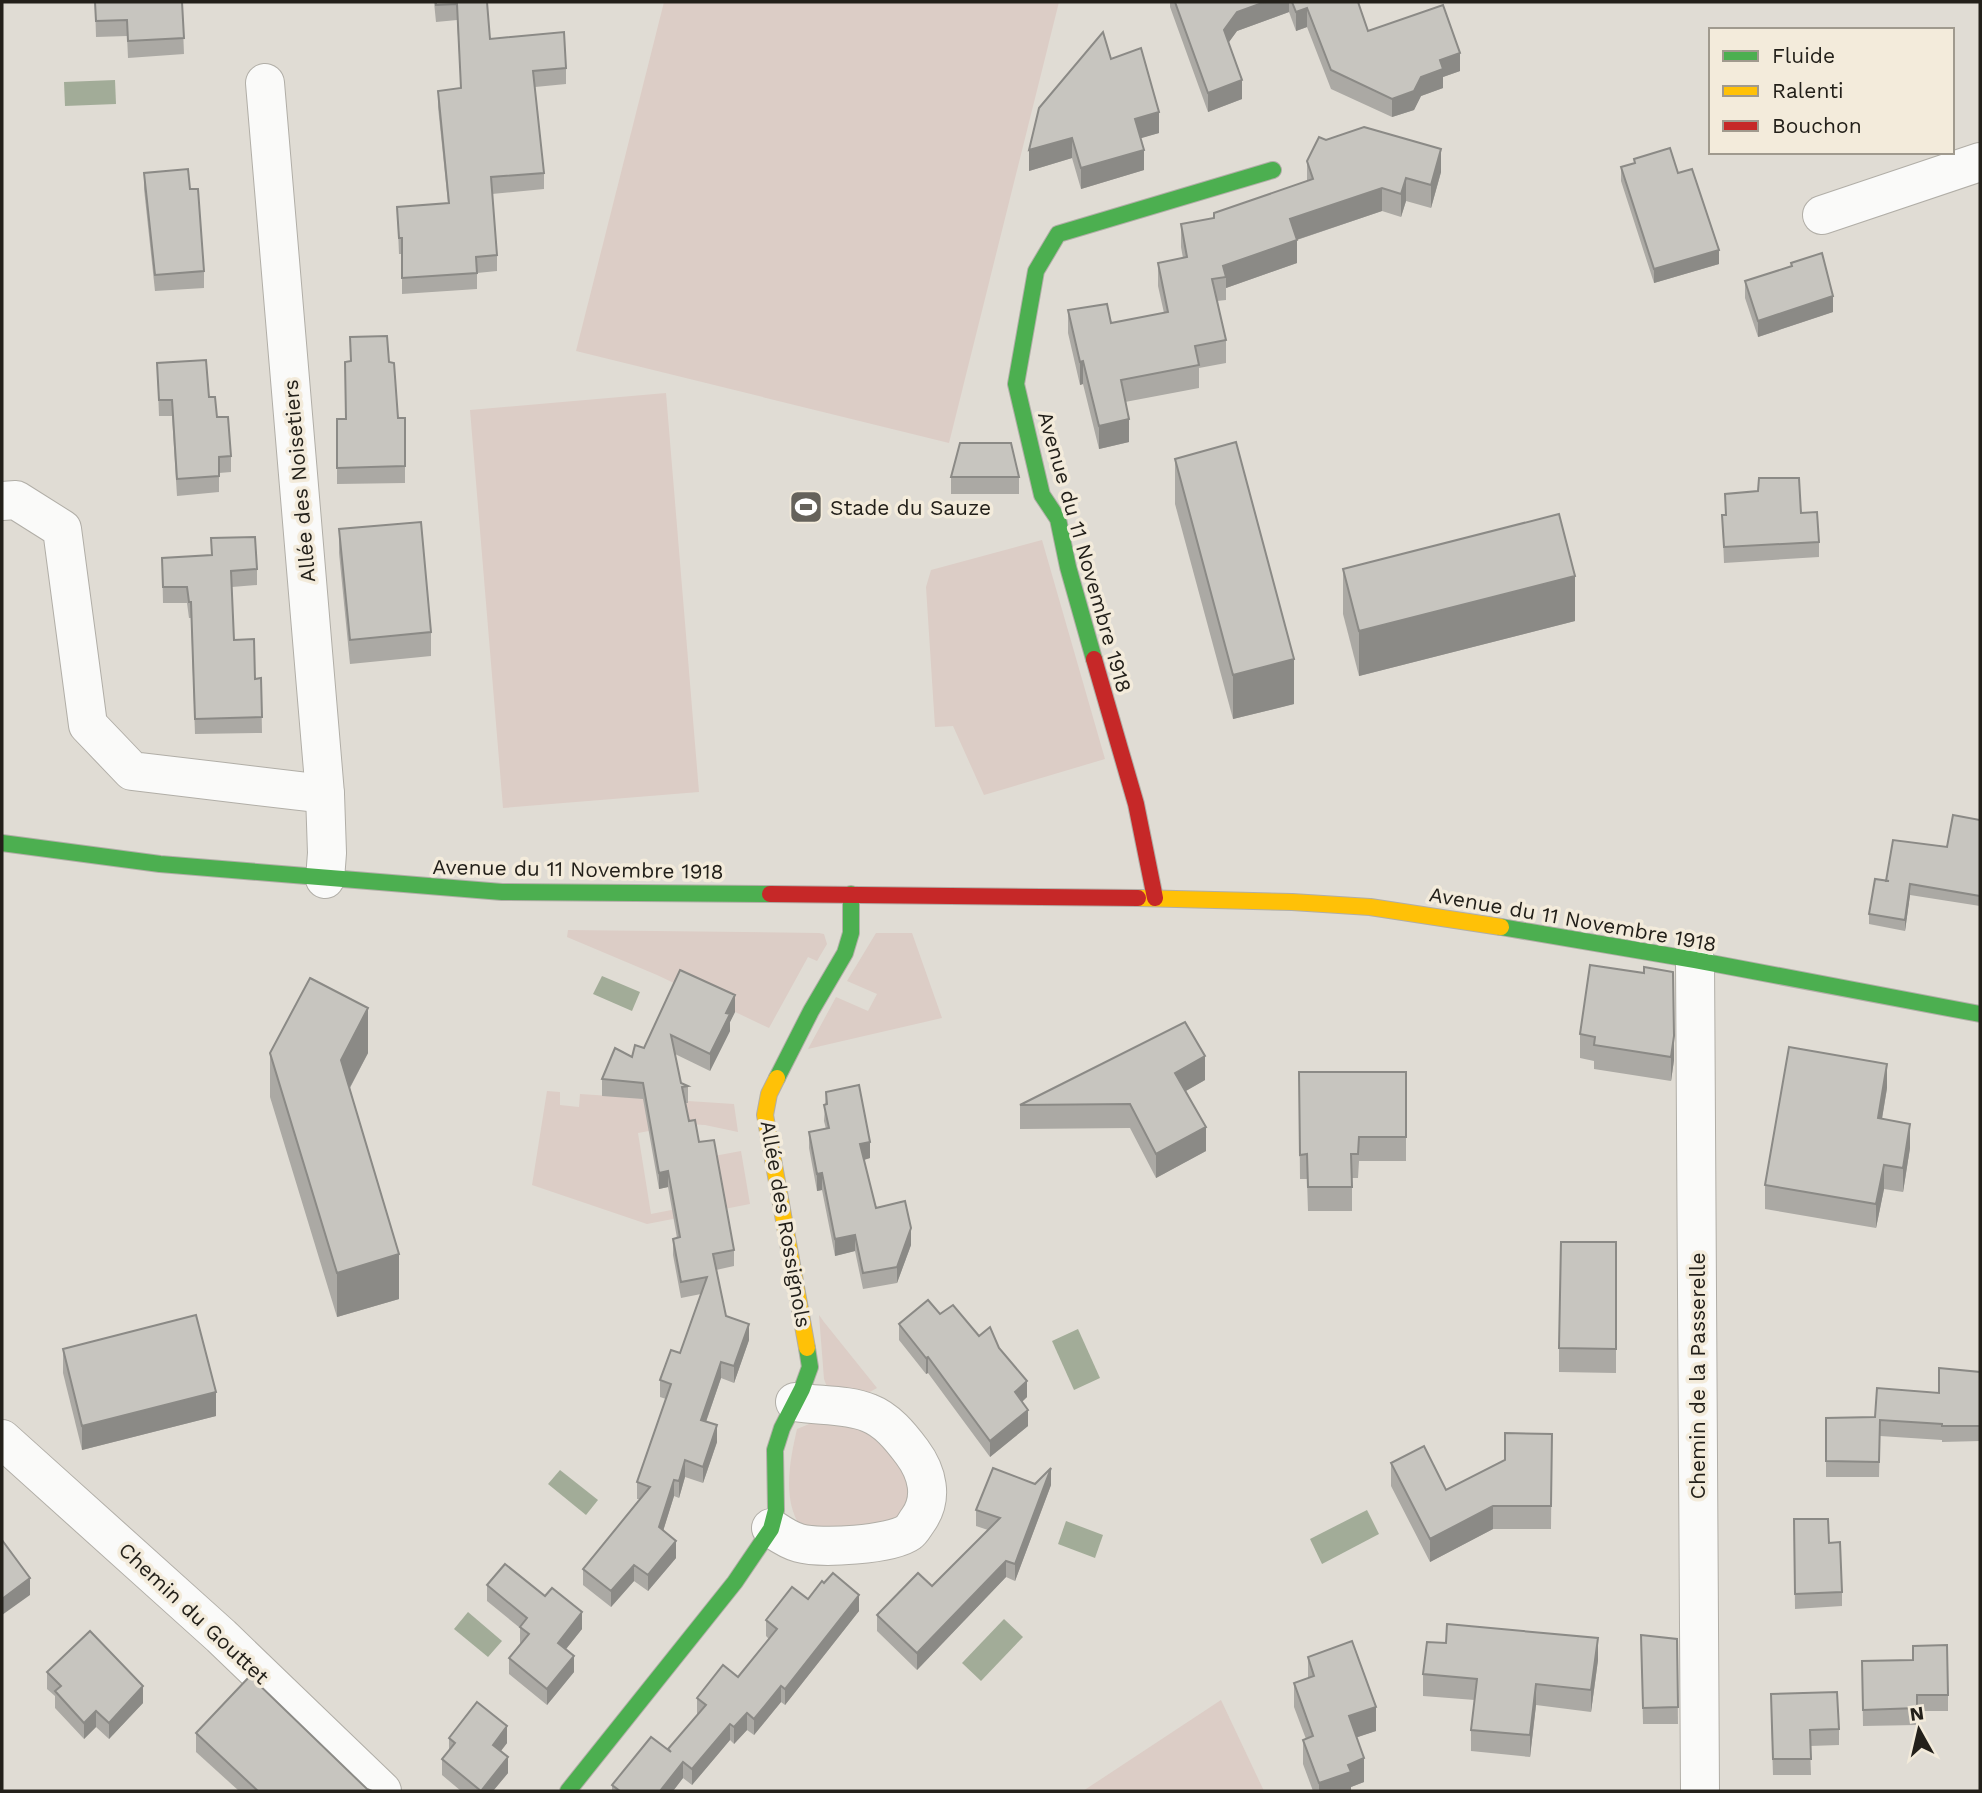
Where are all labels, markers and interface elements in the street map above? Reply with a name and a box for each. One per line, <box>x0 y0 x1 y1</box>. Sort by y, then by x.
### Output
legend <box>1709 28 1954 154</box>
text: Fluide <box>1772 43 1835 68</box>
text: Ralenti <box>1772 78 1844 103</box>
text: Bouchon <box>1772 113 1862 138</box>
street label: Allée des Noisetiers <box>278 378 320 584</box>
street label: Avenue du 11 Novembre 1918 <box>1033 409 1137 695</box>
sports icon: Stade du Sauze <box>787 488 825 526</box>
place label: Stade du Sauze <box>830 495 991 520</box>
street label: Avenue du 11 Novembre 1918 <box>432 854 724 884</box>
street label: Avenue du 11 Novembre 1918 <box>1427 881 1719 957</box>
street label: Allée des Rossignols <box>755 1119 817 1329</box>
street label: Chemin de la Passerelle <box>1685 1253 1710 1499</box>
street label: Chemin du Gouttet <box>114 1537 274 1689</box>
north arrow <box>1884 1695 1954 1765</box>
text: N <box>1908 1701 1925 1726</box>

